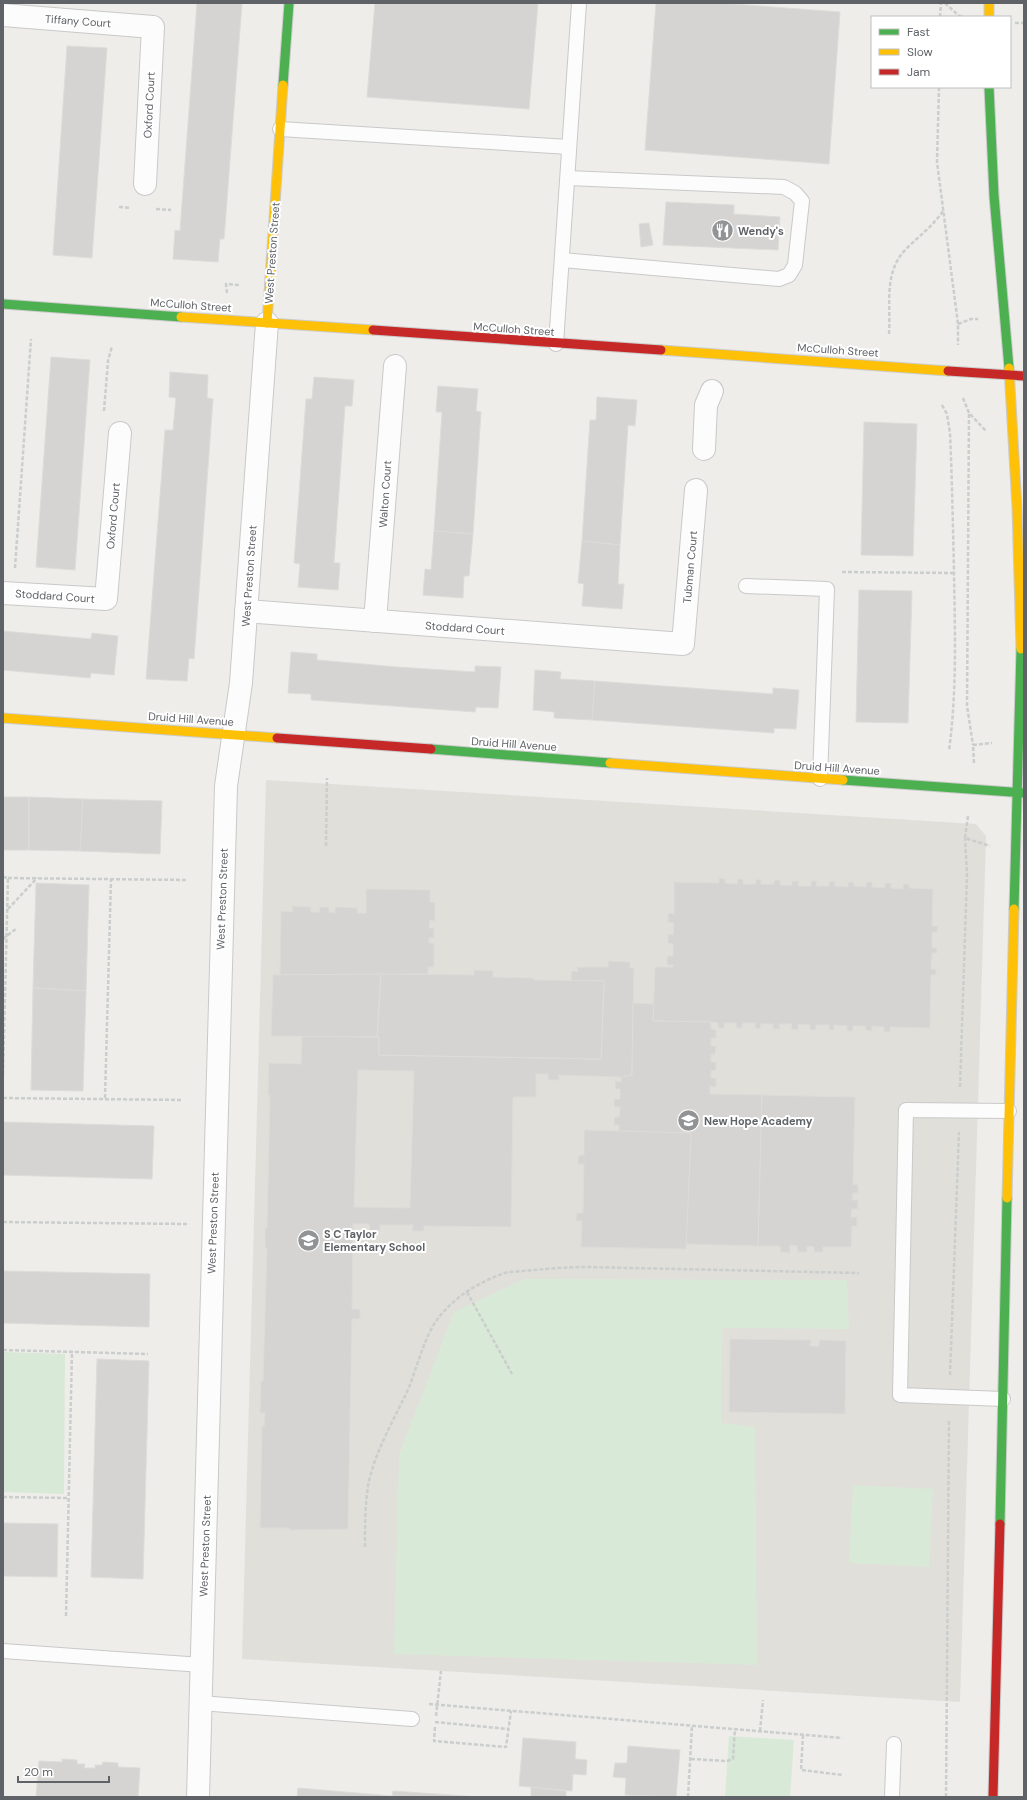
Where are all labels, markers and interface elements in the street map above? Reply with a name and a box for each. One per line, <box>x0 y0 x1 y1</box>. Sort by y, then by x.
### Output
street label: Tiffany Court <box>44 12 112 30</box>
legend <box>871 16 1011 88</box>
text: Fast <box>907 24 930 40</box>
text: Slow <box>907 44 933 60</box>
text: Jam <box>907 64 930 80</box>
street label: Oxford Court <box>140 71 158 139</box>
street label: West Preston Street <box>261 202 283 304</box>
restaurant icon: Wendy's <box>709 218 735 244</box>
place label: Wendy's <box>738 224 784 238</box>
street label: McCulloh Street <box>150 295 232 315</box>
street label: McCulloh Street <box>473 319 555 339</box>
street label: McCulloh Street <box>797 340 879 360</box>
street label: Walton Court <box>376 460 394 528</box>
street label: Oxford Court <box>103 482 123 550</box>
street label: West Preston Street <box>238 525 260 627</box>
street label: Tubman Court <box>680 530 700 604</box>
street label: Stoddard Court <box>15 586 95 606</box>
street label: Stoddard Court <box>425 618 505 638</box>
street label: Druid Hill Avenue <box>148 709 234 729</box>
street label: Druid Hill Avenue <box>471 734 557 754</box>
street label: Druid Hill Avenue <box>794 758 880 778</box>
street label: West Preston Street <box>213 848 231 950</box>
school or university icon: New Hope Academy <box>675 1108 701 1134</box>
place label: New Hope Academy <box>704 1114 813 1128</box>
street label: West Preston Street <box>204 1172 222 1274</box>
school or university icon: S C Taylor Elementary School <box>296 1227 322 1253</box>
place label: S C Taylor Elementary School <box>324 1227 425 1254</box>
street label: West Preston Street <box>196 1495 214 1597</box>
scale bar <box>18 1758 109 1784</box>
text: 20 m <box>24 1764 53 1780</box>

